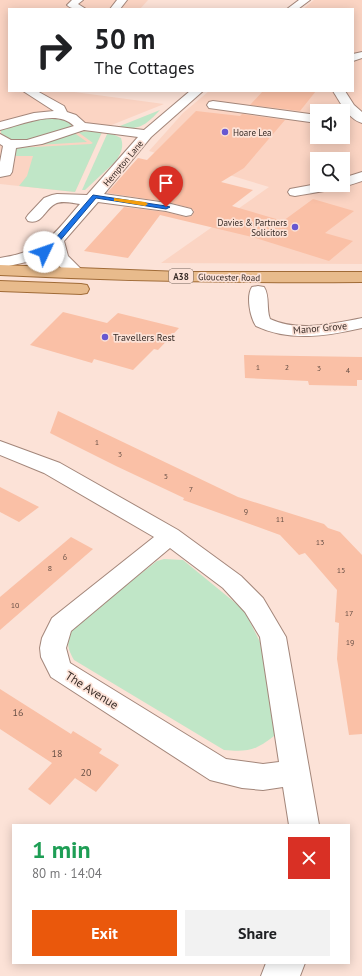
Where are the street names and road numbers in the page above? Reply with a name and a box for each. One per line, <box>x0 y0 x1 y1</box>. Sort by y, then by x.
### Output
street label: Hempton Lane <box>101 138 146 188</box>
road number: A38 <box>169 269 193 283</box>
street label: Gloucester Road <box>198 271 260 283</box>
street label: Manor Grove <box>292 319 348 337</box>
street label: The Avenue <box>63 668 121 712</box>

